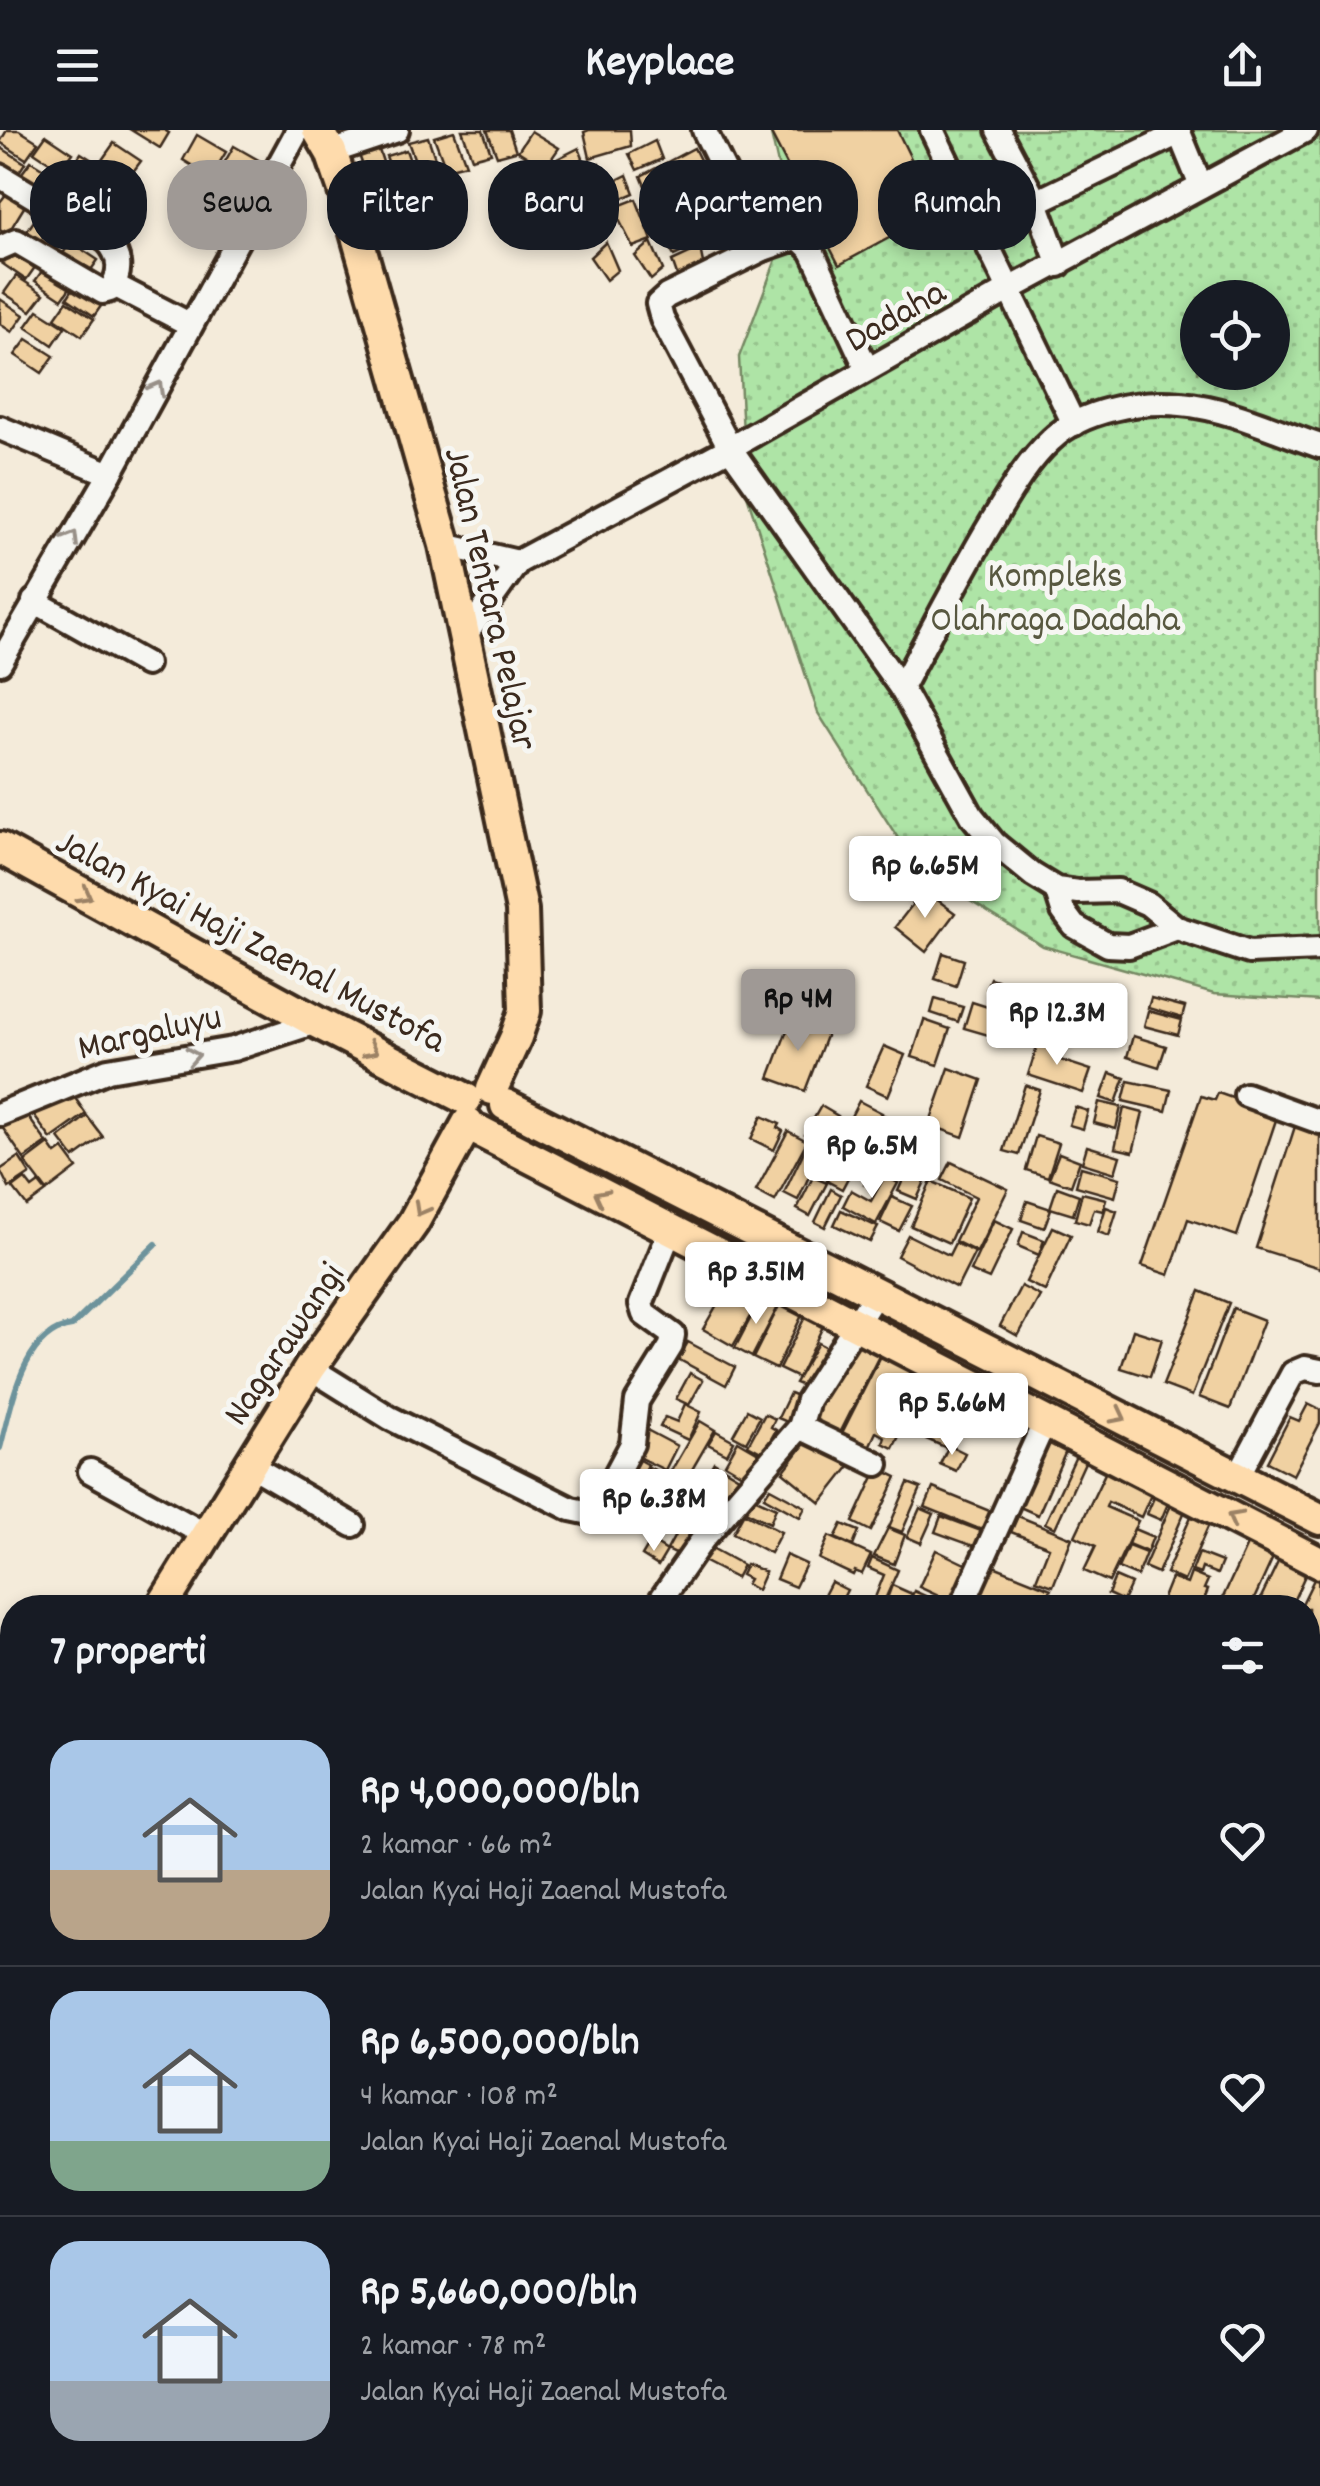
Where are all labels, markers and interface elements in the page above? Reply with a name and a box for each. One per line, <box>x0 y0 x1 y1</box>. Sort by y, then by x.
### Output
text: Keyplace <box>585 33 735 97</box>
icon: menu <box>50 38 105 93</box>
icon: share <box>1215 38 1270 93</box>
chip: Beli <box>30 160 147 250</box>
chip: Sewa <box>167 160 307 250</box>
chip: Filter <box>327 160 468 250</box>
chip: Baru <box>488 160 619 250</box>
chip: Apartemen <box>639 160 858 250</box>
chip: Rumah <box>878 160 1036 250</box>
street label: Dadaha <box>836 267 958 370</box>
map controls <box>1180 280 1290 390</box>
button: locate <box>1180 280 1290 390</box>
one-way arrow <box>144 381 164 399</box>
street label: Jalan Tentara Pelajar <box>426 442 549 756</box>
one-way arrow <box>60 531 79 549</box>
park label: Kompleks Olahraga Dadaha <box>930 551 1181 650</box>
street label: Jalan Kyai Haji Zaenal Mustofa <box>44 817 456 1071</box>
pin: Rp 6.65M <box>822 836 1028 921</box>
text: Rp 6.65M <box>871 845 979 891</box>
one-way arrow <box>75 883 93 903</box>
pin: Rp 4M <box>728 969 868 1054</box>
text: Rp 4M <box>763 978 833 1024</box>
pin: Rp 12.3M <box>954 983 1160 1068</box>
street label: Margaluyu <box>73 992 227 1079</box>
text: Rp 12.3M <box>1009 992 1105 1038</box>
one-way arrow <box>361 1038 379 1057</box>
one-way arrow <box>185 1046 201 1067</box>
pin: Rp 6.5M <box>780 1116 964 1201</box>
text: Rp 6.5M <box>826 1125 918 1171</box>
one-way arrow <box>594 1188 612 1208</box>
one-way arrow <box>414 1198 433 1216</box>
pin: Rp 3.51M <box>653 1242 859 1327</box>
text: Rp 3.51M <box>707 1251 805 1297</box>
street label: Nagarawangi <box>212 1253 362 1439</box>
pin: Rp 5.66M <box>849 1373 1055 1458</box>
text: Rp 5.66M <box>898 1382 1006 1428</box>
one-way arrow <box>1108 1404 1126 1423</box>
pin: Rp 6.38M <box>551 1469 757 1554</box>
text: Rp 6.38M <box>602 1478 706 1524</box>
one-way arrow <box>1226 1511 1244 1530</box>
text: 7 properti <box>50 1625 206 1685</box>
icon: filters <box>1215 1628 1270 1683</box>
text: Rp 4,000,000/bln <box>360 1764 640 1824</box>
icon: home <box>130 1780 250 1900</box>
icon: heart <box>1215 1813 1270 1868</box>
text: 2 kamar · 66 m² <box>360 1824 553 1870</box>
text: Jalan Kyai Haji Zaenal Mustofa <box>360 1870 727 1916</box>
text: Rp 6,500,000/bln <box>360 2015 639 2075</box>
icon: home <box>130 2031 250 2151</box>
icon: heart <box>1215 2064 1270 2119</box>
text: 4 kamar · 108 m² <box>360 2075 558 2121</box>
text: Jalan Kyai Haji Zaenal Mustofa <box>360 2121 727 2167</box>
text: Rp 5,660,000/bln <box>360 2265 637 2325</box>
icon: home <box>130 2281 250 2401</box>
icon: heart <box>1215 2314 1270 2369</box>
text: 2 kamar · 78 m² <box>360 2325 546 2371</box>
text: Jalan Kyai Haji Zaenal Mustofa <box>360 2371 727 2417</box>

